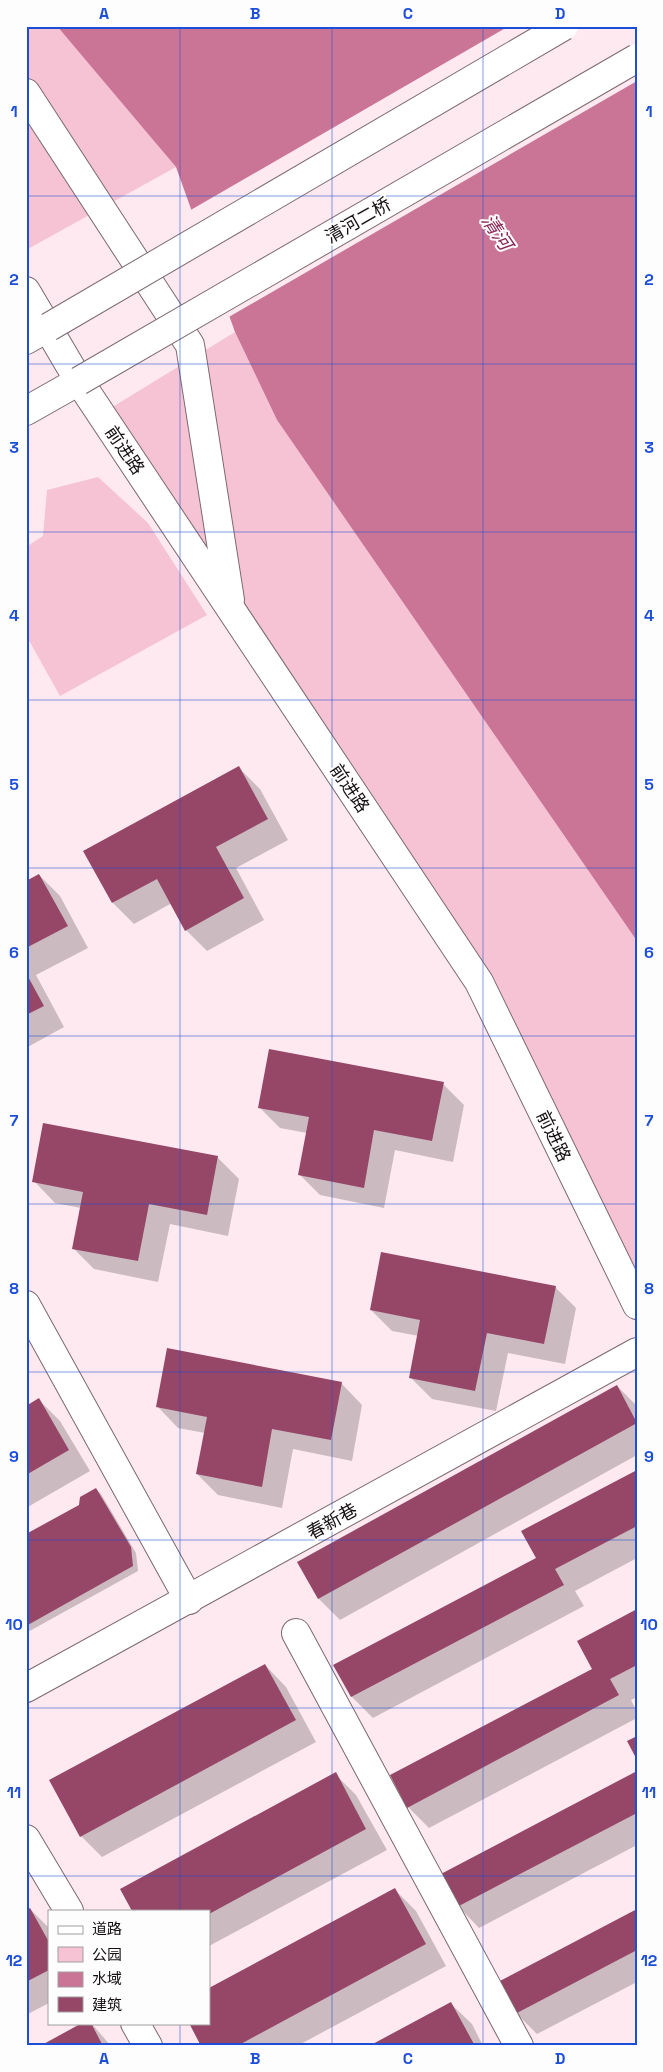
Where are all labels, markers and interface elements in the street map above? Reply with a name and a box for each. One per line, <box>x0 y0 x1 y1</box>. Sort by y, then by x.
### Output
text: A <box>99 3 109 24</box>
text: B <box>250 3 260 24</box>
text: C <box>403 3 413 24</box>
text: D <box>555 3 565 24</box>
text: 1 <box>10 101 18 122</box>
text: 1 <box>645 101 653 122</box>
street label: 清河二桥 <box>321 192 395 248</box>
water label: 清河 <box>476 209 520 258</box>
text: 2 <box>9 269 19 290</box>
text: 2 <box>644 269 654 290</box>
street label: 前进路 <box>100 421 150 479</box>
text: 3 <box>9 437 19 458</box>
text: 3 <box>644 437 654 458</box>
text: 4 <box>9 605 19 626</box>
text: 4 <box>644 605 654 626</box>
street label: 前进路 <box>325 759 375 817</box>
text: 5 <box>9 774 19 795</box>
text: 5 <box>644 774 654 795</box>
text: 6 <box>9 942 19 963</box>
text: 6 <box>644 942 654 963</box>
street label: 前进路 <box>532 1107 576 1165</box>
text: 7 <box>10 1110 19 1131</box>
text: 7 <box>645 1110 654 1131</box>
text: 8 <box>9 1278 19 1299</box>
text: 8 <box>644 1278 654 1299</box>
text: 9 <box>9 1446 19 1467</box>
text: 9 <box>644 1446 654 1467</box>
street label: 春新巷 <box>303 1498 361 1544</box>
text: 10 <box>5 1614 23 1635</box>
text: 10 <box>640 1614 658 1635</box>
text: 11 <box>7 1782 21 1803</box>
text: 11 <box>642 1782 656 1803</box>
legend <box>48 1910 210 2024</box>
text: 道路 <box>92 1919 122 1938</box>
text: 公园 <box>92 1945 122 1964</box>
text: 12 <box>6 1950 22 1971</box>
text: 12 <box>641 1950 657 1971</box>
text: 水域 <box>92 1969 122 1988</box>
text: 建筑 <box>92 1995 122 2014</box>
text: A <box>99 2048 109 2069</box>
text: B <box>250 2048 260 2069</box>
text: C <box>403 2048 413 2069</box>
text: D <box>555 2048 565 2069</box>

